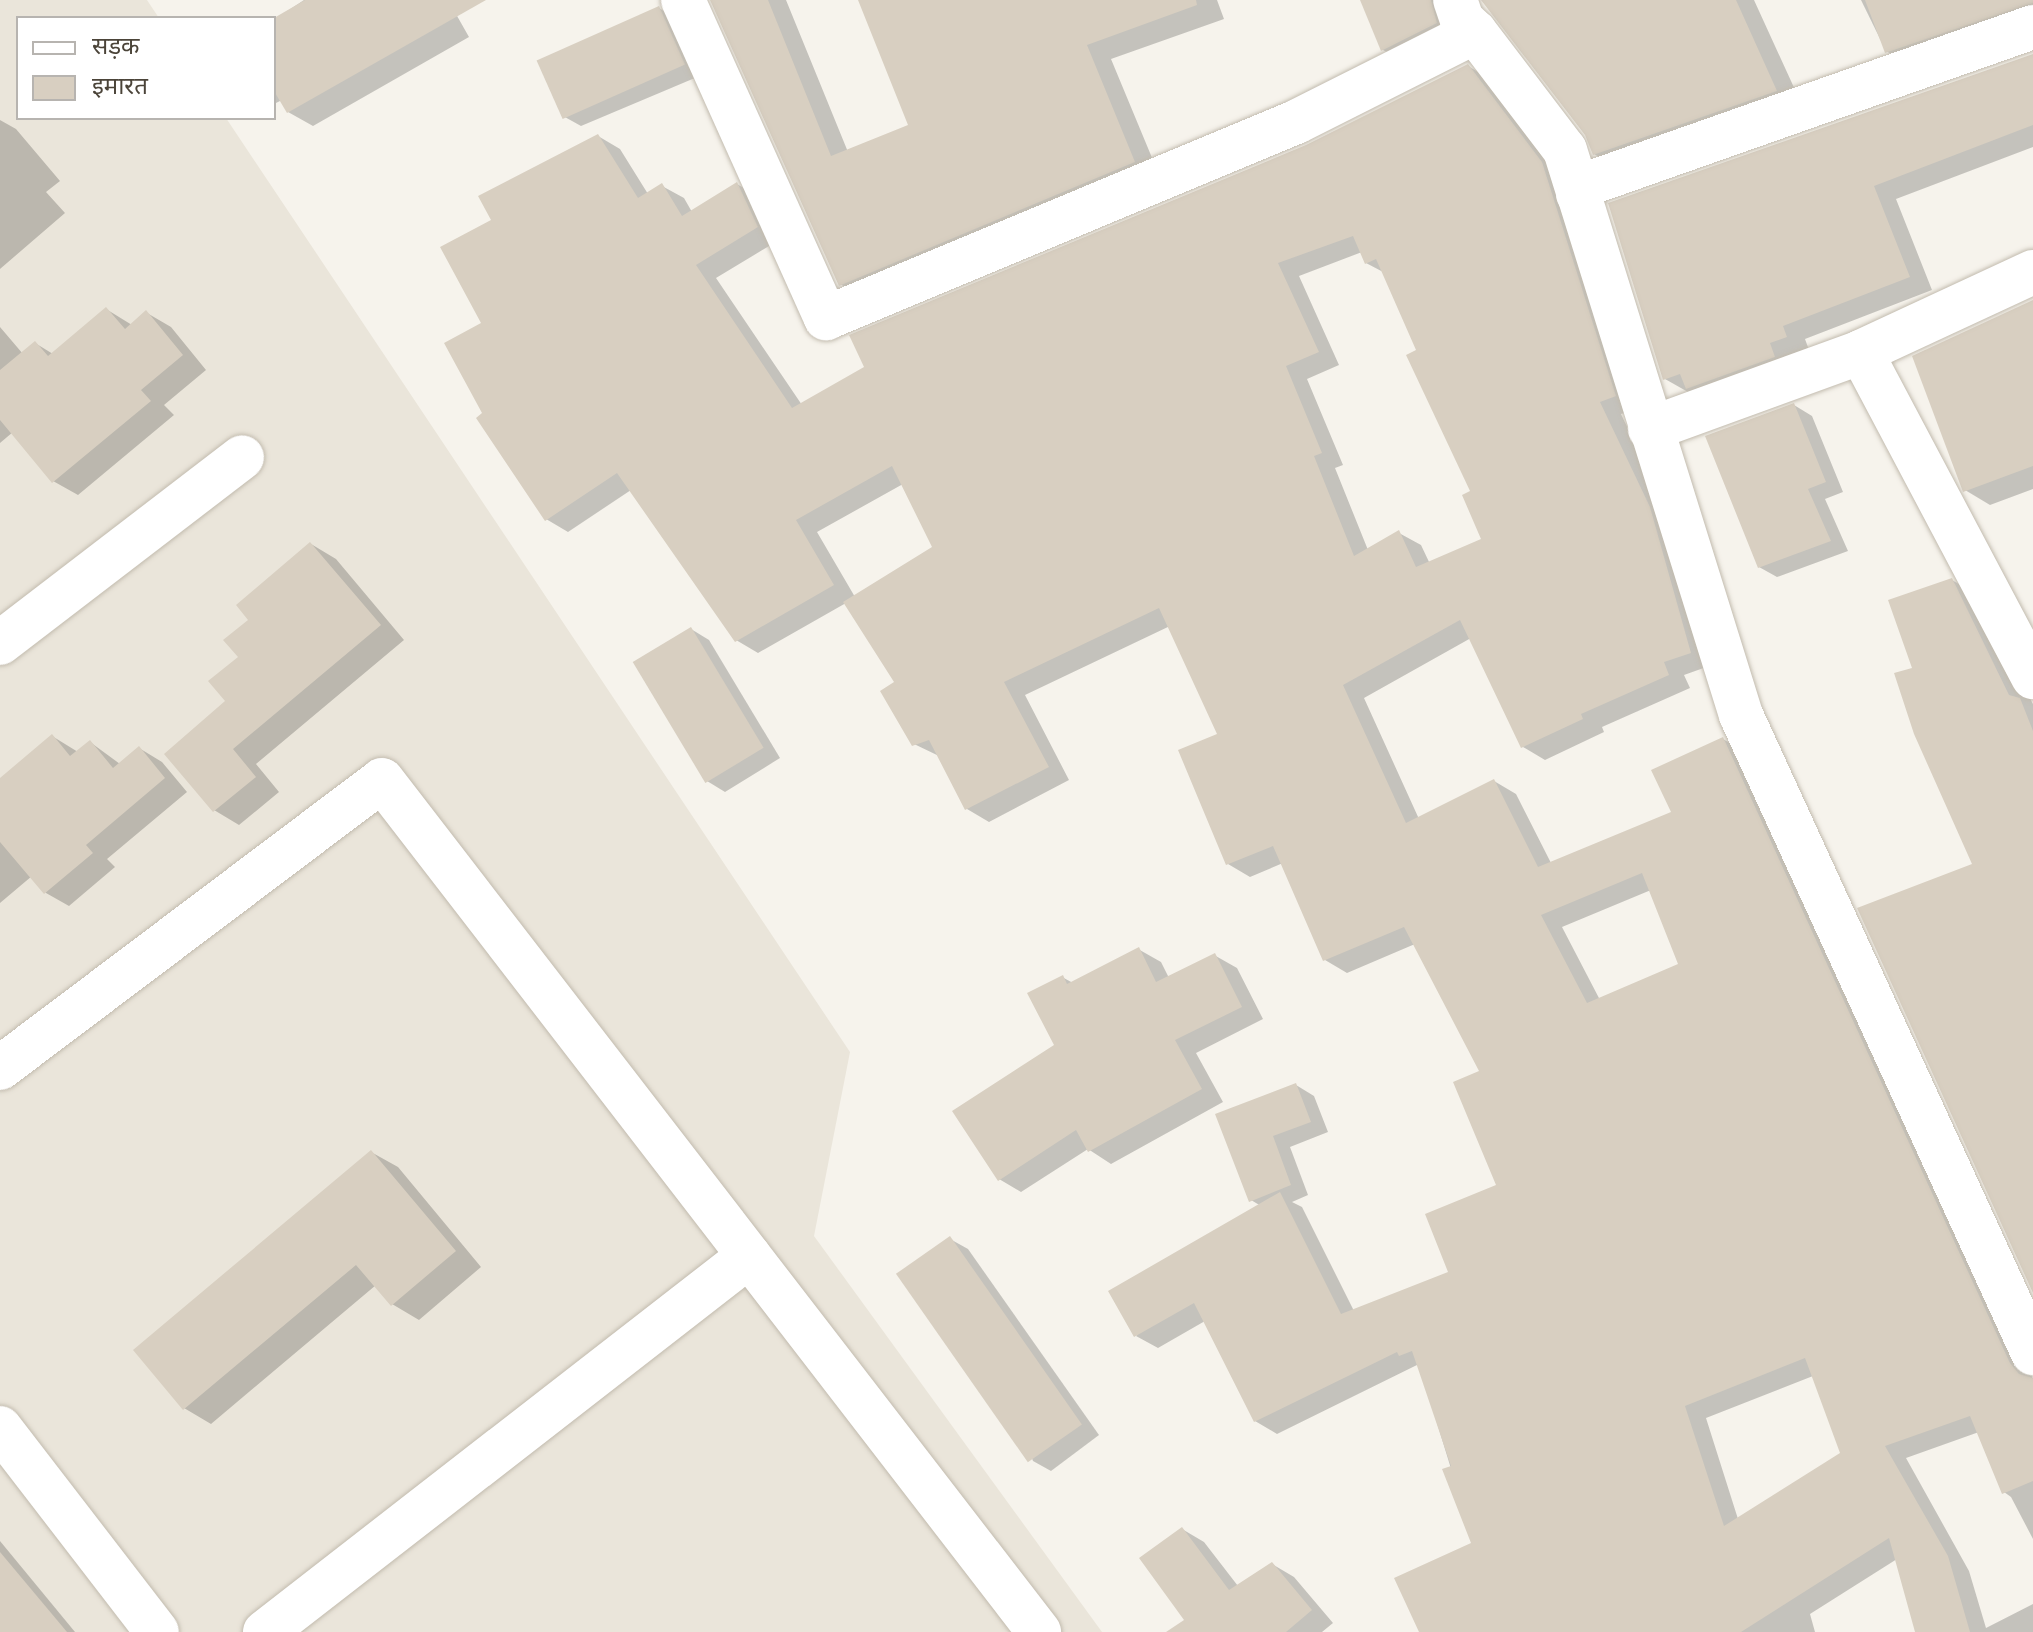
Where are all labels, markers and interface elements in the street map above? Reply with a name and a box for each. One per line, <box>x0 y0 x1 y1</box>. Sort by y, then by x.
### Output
legend <box>16 16 276 120</box>
text: सड़क <box>92 32 140 61</box>
text: इमारत <box>92 72 148 101</box>

